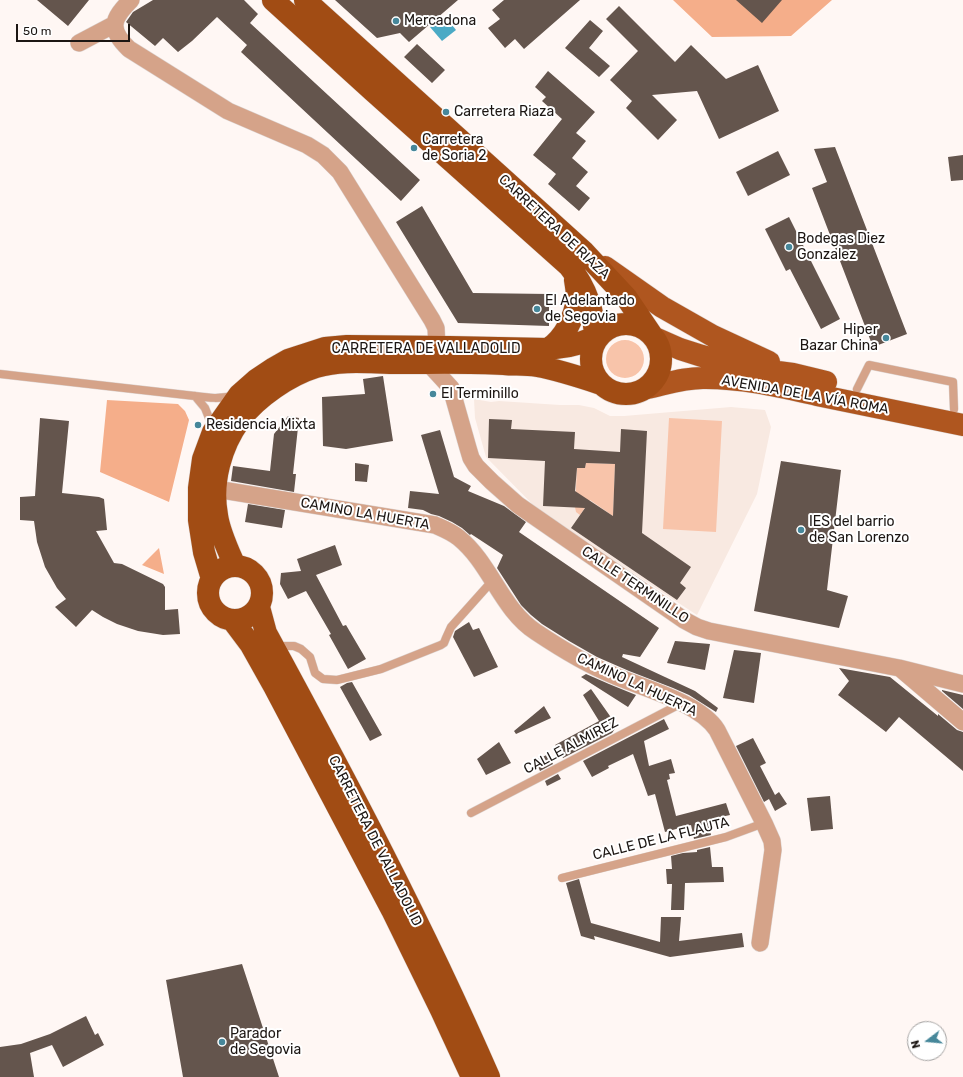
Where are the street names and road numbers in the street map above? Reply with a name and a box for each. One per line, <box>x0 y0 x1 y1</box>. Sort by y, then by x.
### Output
street label: CARRETERA DE RIAZA <box>495 171 613 283</box>
street label: CARRETERA DE VALLADOLID <box>331 341 521 357</box>
street label: AVENIDA DE LA VÍA ROMA <box>720 372 890 418</box>
street label: CAMINO LA HUERTA <box>299 494 431 534</box>
street label: CALLE TERMINILLO <box>578 543 692 627</box>
street label: CAMINO LA HUERTA <box>574 650 700 720</box>
street label: CALLE ALMIREZ <box>521 714 621 778</box>
street label: CARRETERA DE VALLADOLID <box>325 753 425 929</box>
street label: CALLE DE LA FLAUTA <box>591 814 731 864</box>

